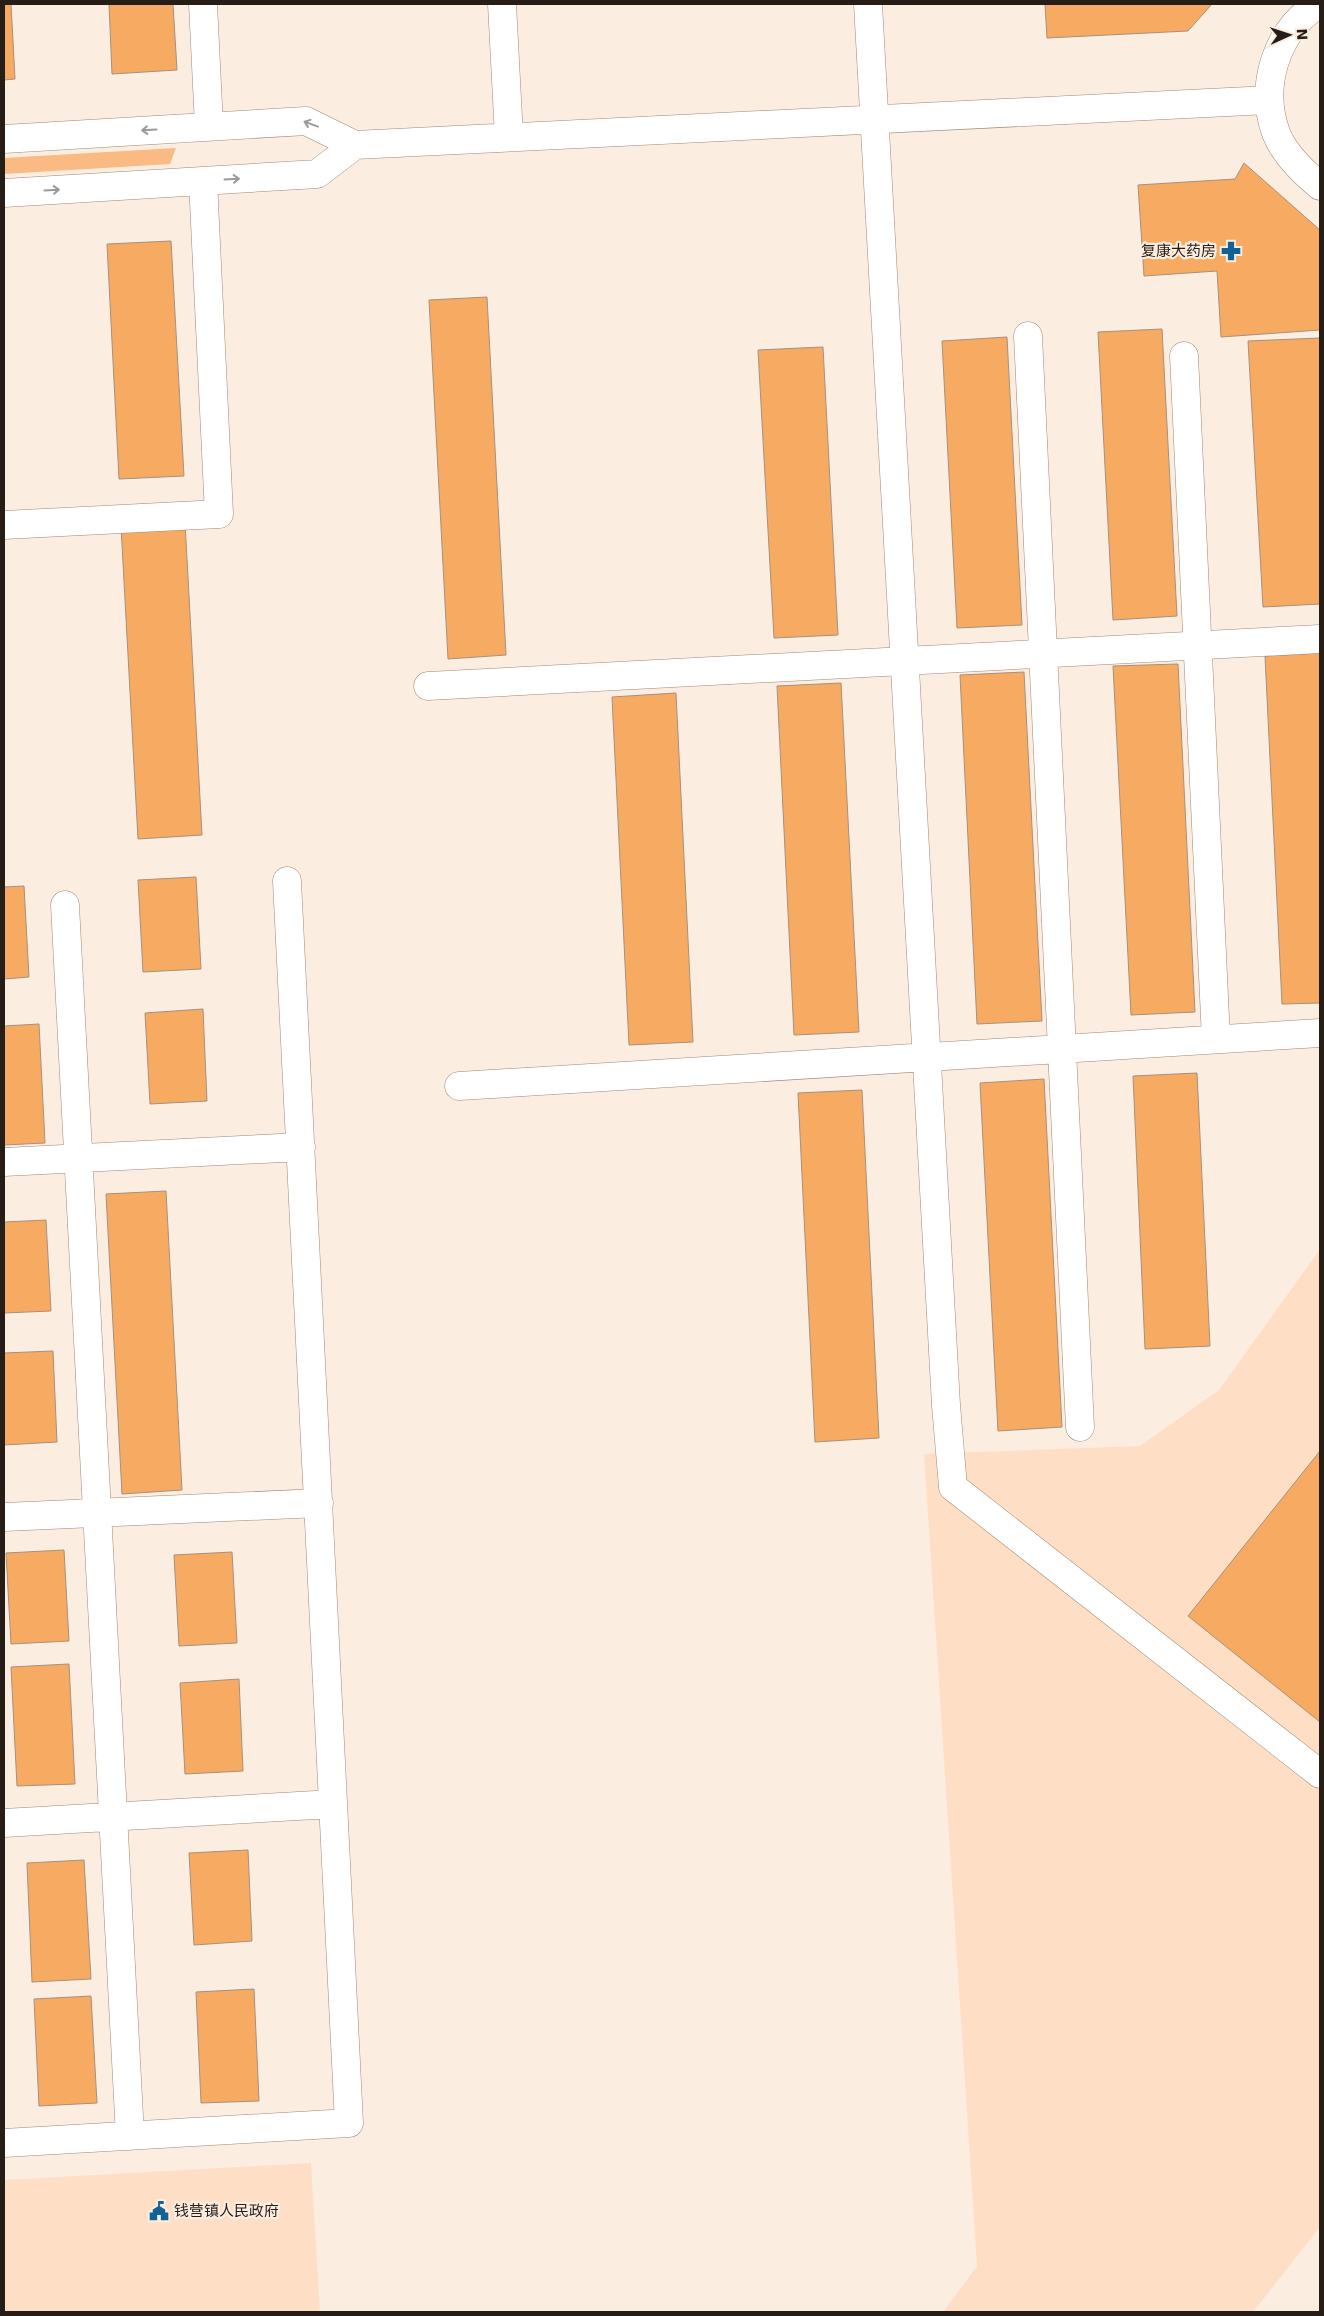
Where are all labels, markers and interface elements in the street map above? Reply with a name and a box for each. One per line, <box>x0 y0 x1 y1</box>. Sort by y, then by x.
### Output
north arrow <box>1264 10 1314 60</box>
text: N <box>1294 28 1310 41</box>
one-way arrow <box>304 119 319 128</box>
one-way arrow <box>142 125 158 134</box>
one-way arrow <box>224 175 240 184</box>
one-way arrow <box>44 185 60 194</box>
pharmacy icon: 复康大药房 <box>1220 240 1242 262</box>
place label: 复康大药房 <box>1141 242 1216 260</box>
public building icon: 钱营镇人民政府 <box>148 2200 170 2222</box>
place label: 钱营镇人民政府 <box>174 2202 279 2220</box>

